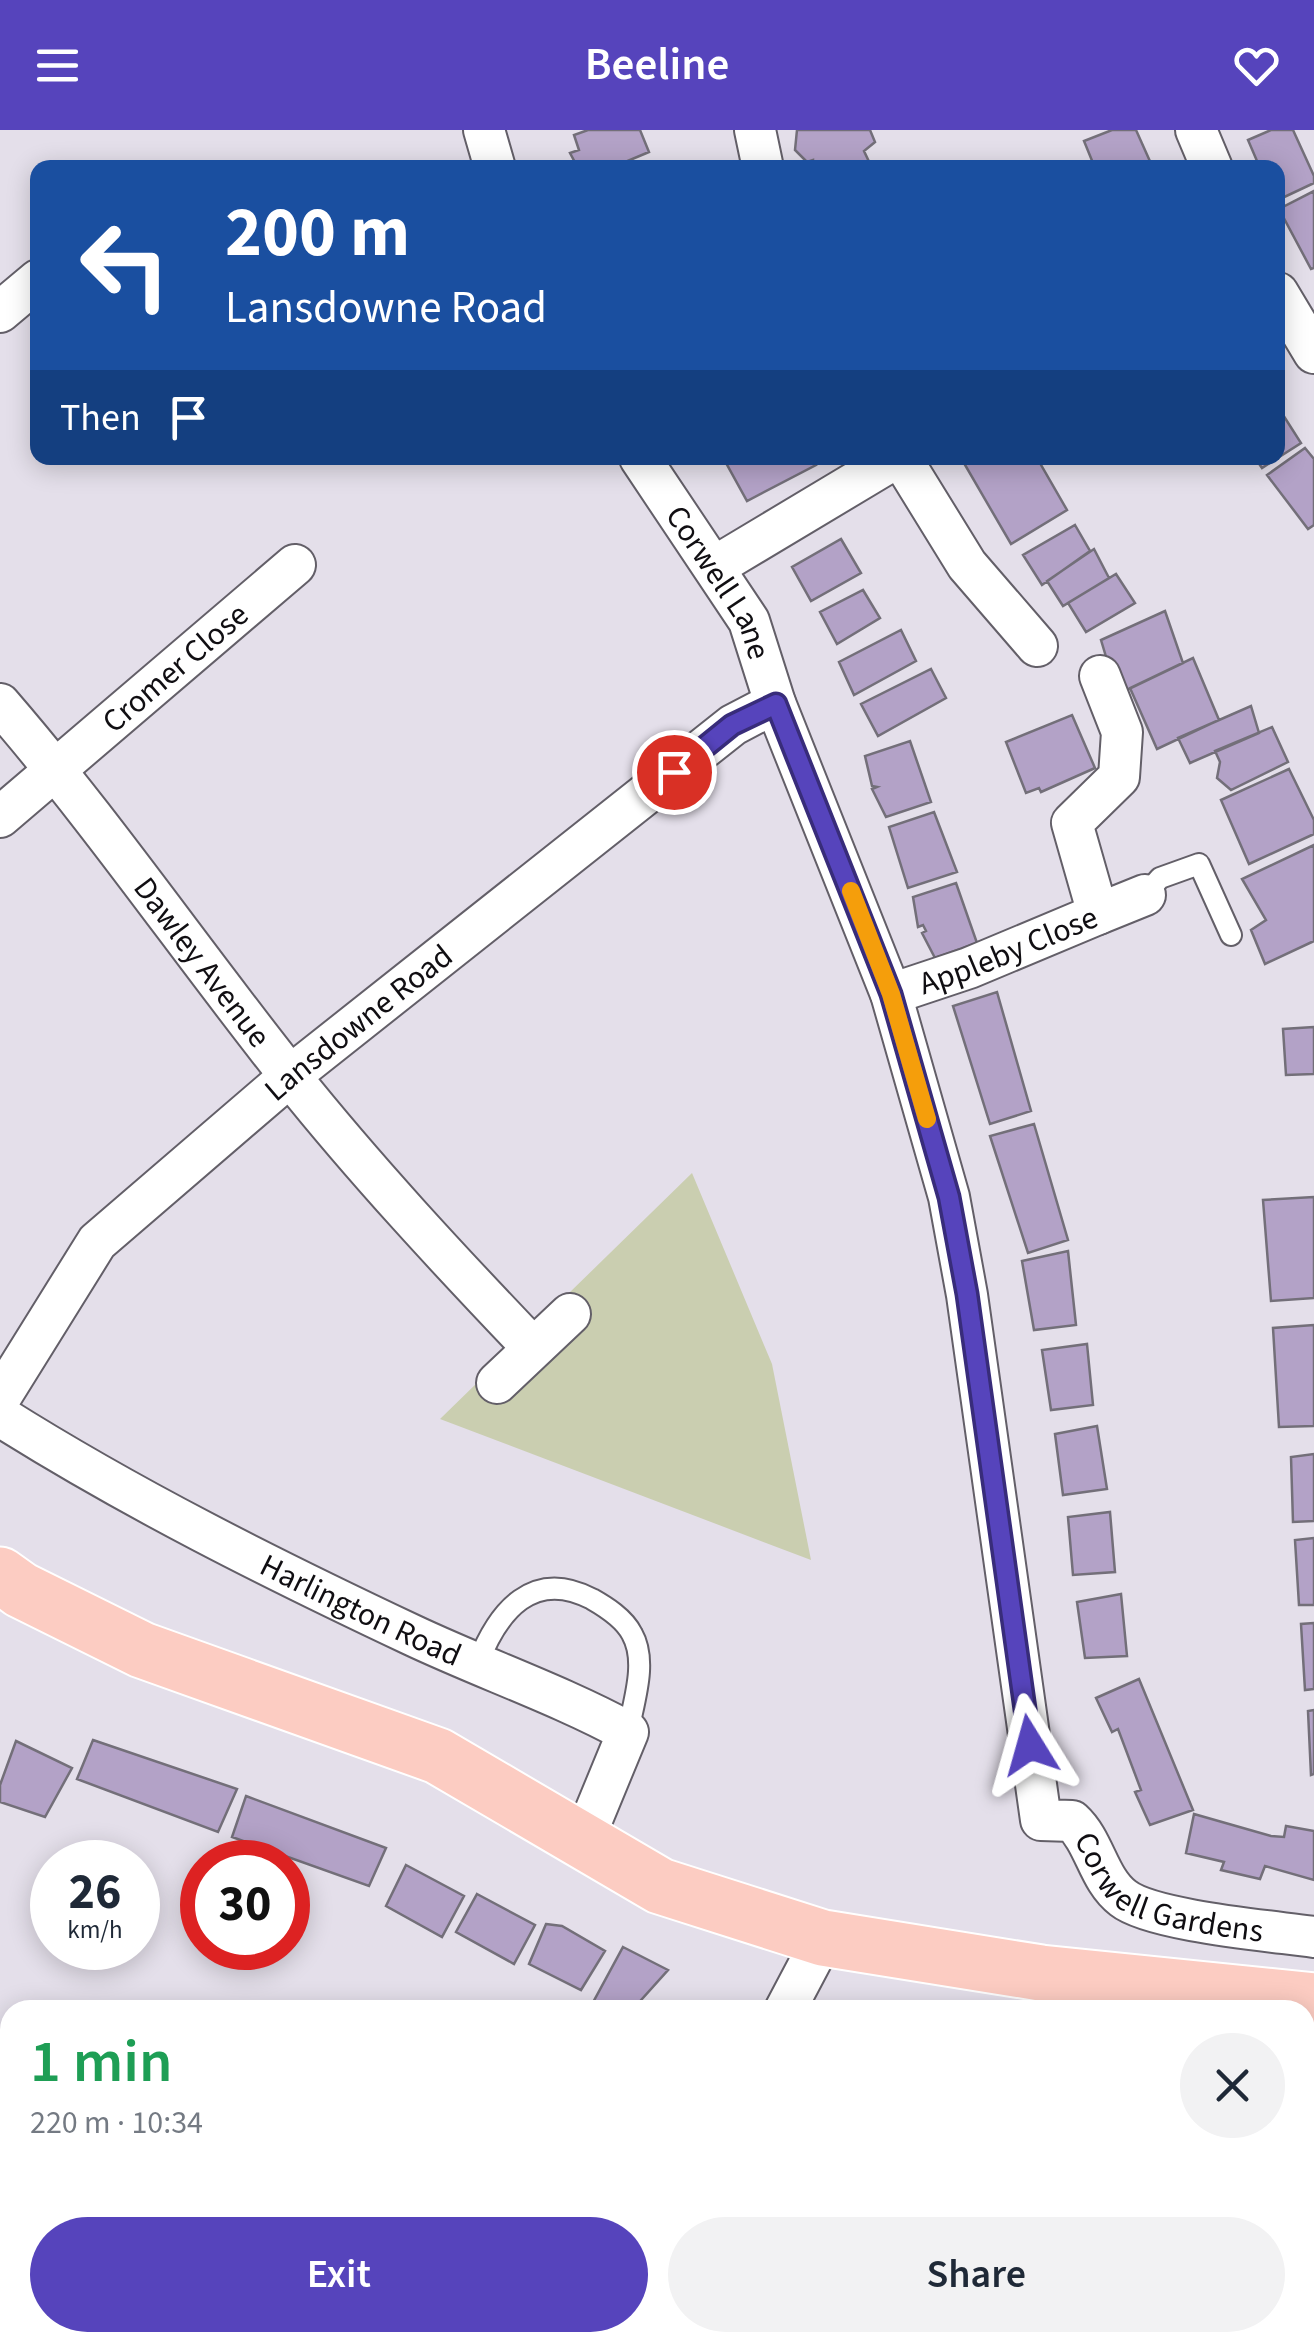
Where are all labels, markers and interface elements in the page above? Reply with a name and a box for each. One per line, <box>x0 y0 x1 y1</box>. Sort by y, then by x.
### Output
text: Beeline <box>585 33 729 97</box>
icon: menu <box>30 38 85 93</box>
icon: heart <box>1229 38 1284 93</box>
text: 200 m <box>225 183 410 283</box>
icon: left <box>60 200 190 330</box>
text: Lansdowne Road <box>225 276 547 340</box>
icon: arrive <box>161 390 216 445</box>
text: Then <box>60 391 141 445</box>
street label: Corwell Lane <box>654 496 782 665</box>
street label: Cromer Close <box>92 593 259 744</box>
pin <box>632 730 717 815</box>
icon: arrive <box>647 745 702 800</box>
street label: Dawley Avenue <box>122 868 281 1058</box>
street label: Appleby Close <box>913 895 1105 1007</box>
street label: Lansdowne Road <box>255 934 463 1112</box>
street label: Harlington Road <box>252 1543 468 1678</box>
position arrow <box>978 1693 1082 1797</box>
street label: Corwell Gardens <box>1062 1824 1266 1955</box>
speed limit sign: 30 <box>180 1840 310 1970</box>
text: 26 <box>69 1857 121 1928</box>
text: km/h <box>67 1912 123 1948</box>
text: 1 min <box>30 2020 173 2105</box>
button: close <box>1180 2033 1285 2138</box>
text: 220 m · 10:34 <box>30 2100 203 2146</box>
button: Exit <box>30 2217 648 2332</box>
button: Share <box>668 2217 1285 2332</box>

